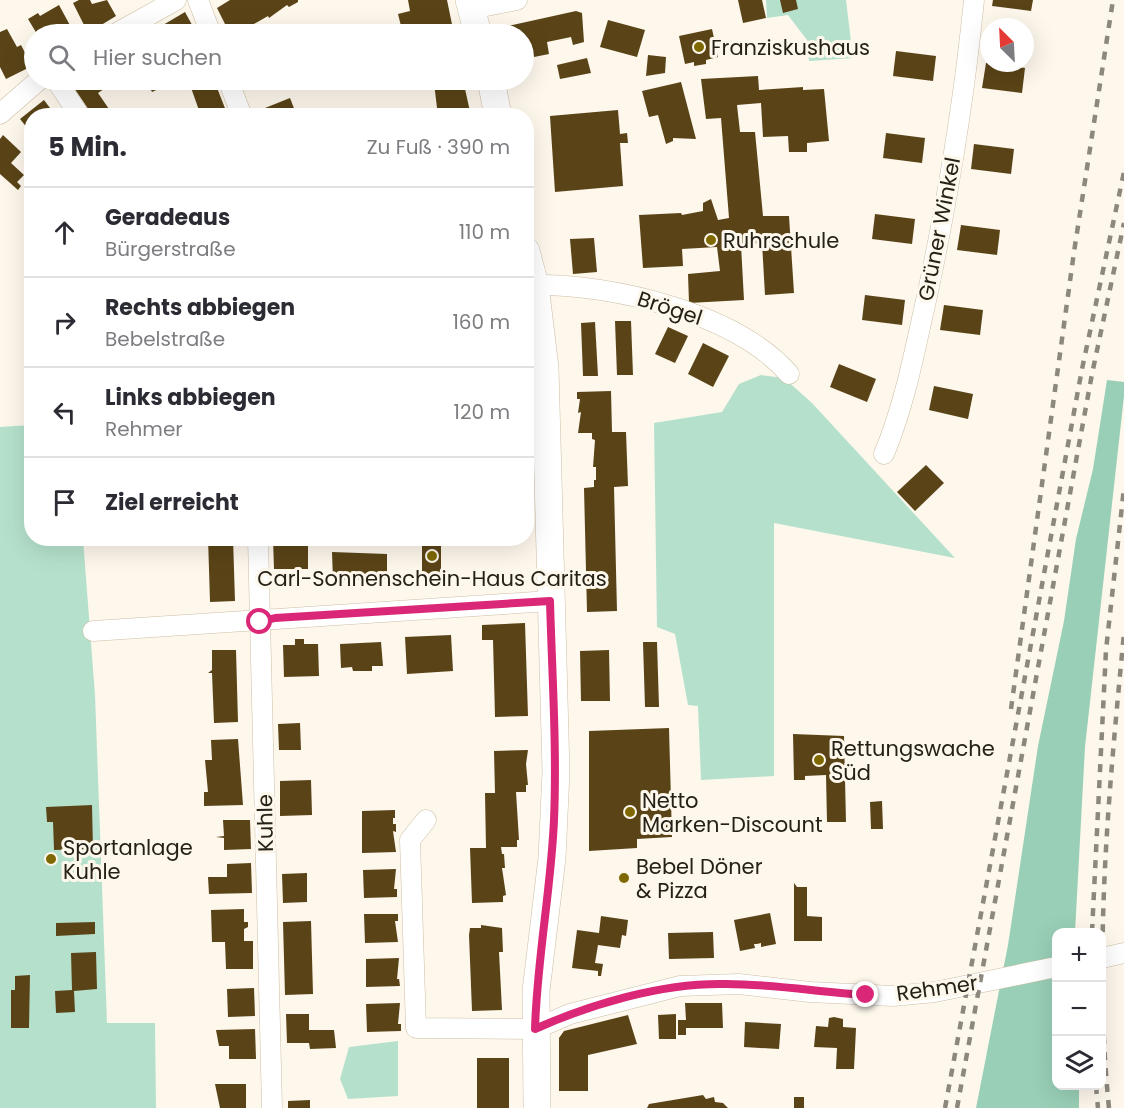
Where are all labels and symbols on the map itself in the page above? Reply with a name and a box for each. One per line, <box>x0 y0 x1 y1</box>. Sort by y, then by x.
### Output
north arrow <box>980 18 1034 72</box>
place label: Franziskushaus <box>711 33 870 62</box>
marker: Franziskushaus <box>692 40 706 54</box>
street label: Grüner Winkel <box>911 155 967 303</box>
place label: Ruhrschule <box>723 226 839 255</box>
marker: Ruhrschule <box>704 233 718 247</box>
street label: Brögel <box>634 284 706 332</box>
marker: Carl-Sonnenschein-Haus Caritas <box>425 549 439 563</box>
place label: Carl-Sonnenschein-Haus Caritas <box>257 564 607 593</box>
route start <box>246 608 272 634</box>
place label: Rettungswache Süd <box>831 734 995 787</box>
marker: Rettungswache Süd <box>812 753 826 767</box>
place label: Netto Marken-Discount <box>642 786 823 839</box>
street label: Kuhle <box>250 794 280 852</box>
marker: Netto Marken-Discount <box>623 805 637 819</box>
place label: Sportanlage Kuhle <box>63 833 193 886</box>
marker: Sportanlage Kuhle <box>44 852 58 866</box>
place label: Bebel Döner & Pizza <box>636 852 763 905</box>
marker: Bebel Döner & Pizza <box>617 871 631 885</box>
street label: Rehmer <box>895 968 980 1008</box>
route end <box>852 981 878 1007</box>

